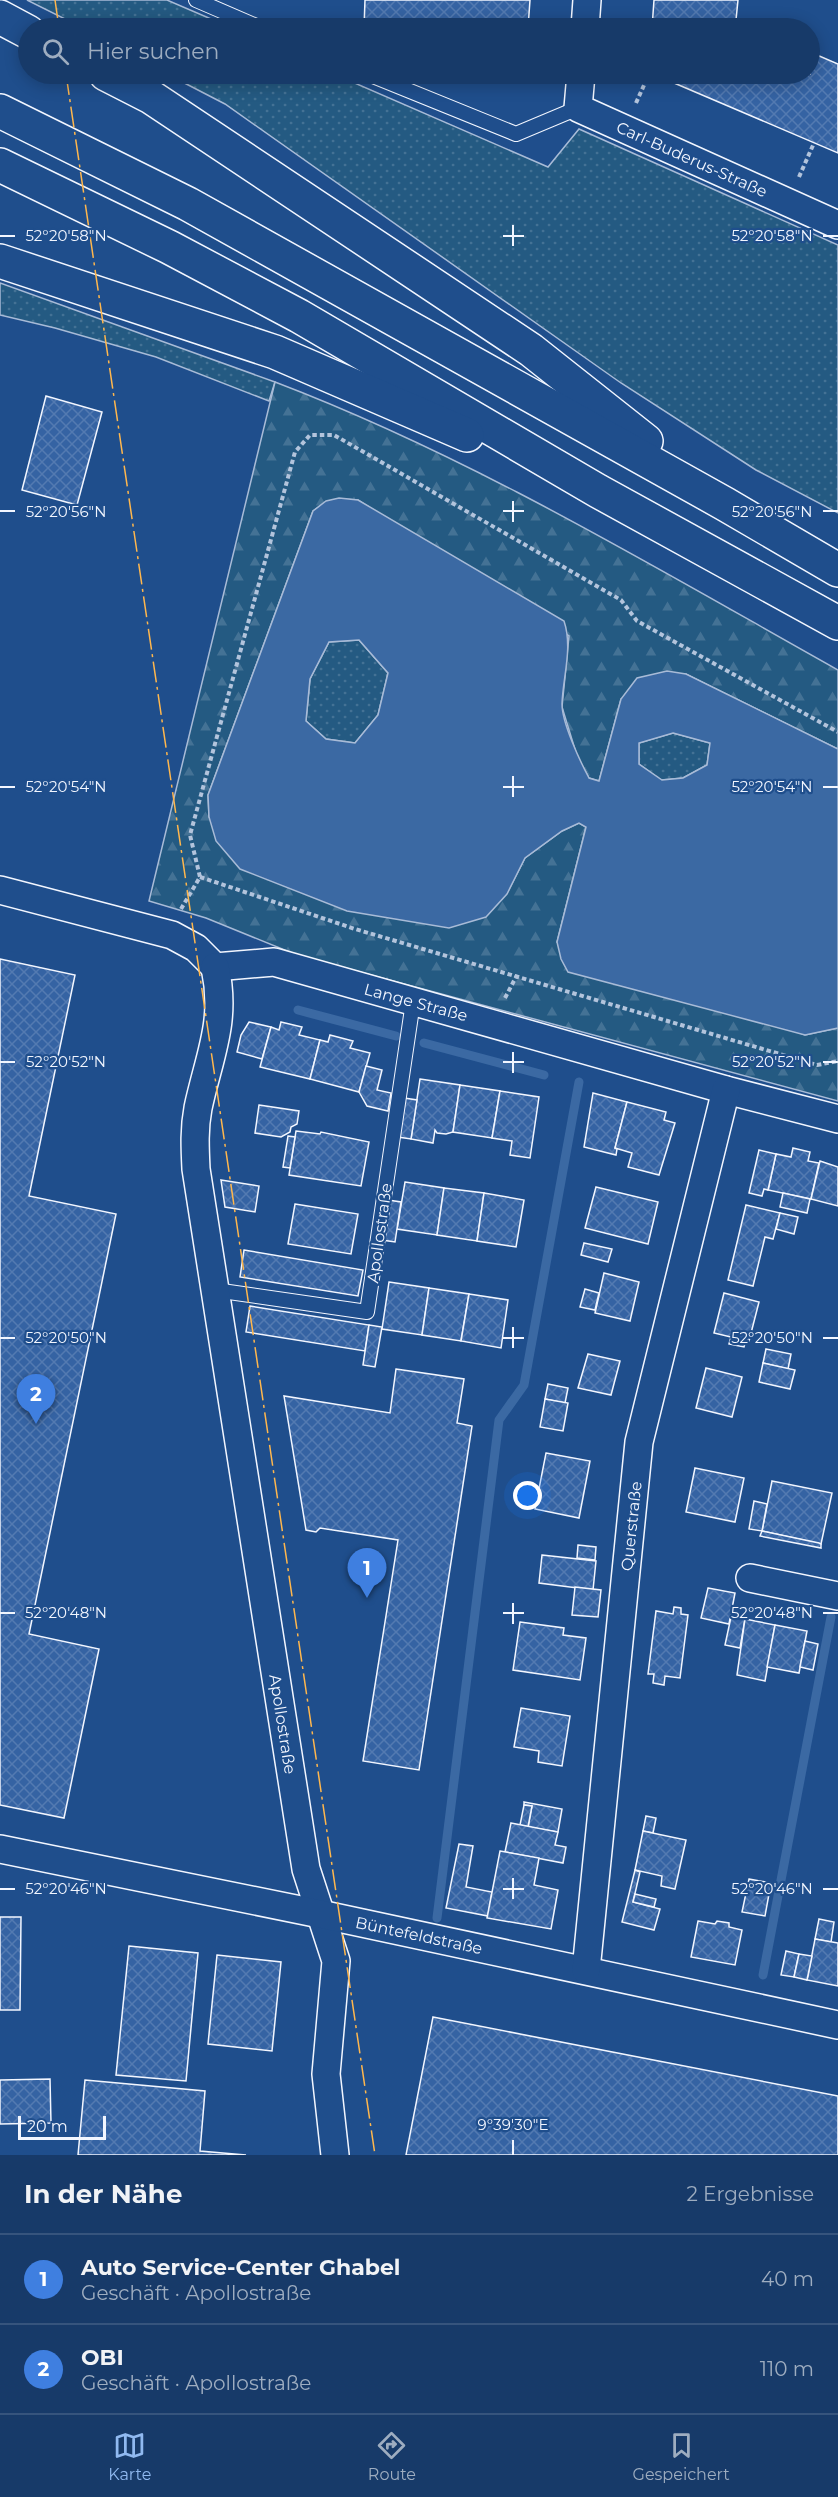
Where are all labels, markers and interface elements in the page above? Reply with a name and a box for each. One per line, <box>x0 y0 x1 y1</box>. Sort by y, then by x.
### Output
search box <box>18 18 820 84</box>
icon: search <box>39 35 72 68</box>
text: Hier suchen <box>87 38 219 65</box>
street label: Carl-Buderus-Straße <box>613 118 770 201</box>
text: 52°20'58"N <box>25 226 107 245</box>
text: 52°20'58"N <box>731 226 813 245</box>
text: 52°20'56"N <box>26 502 106 521</box>
text: 52°20'56"N <box>732 502 812 521</box>
text: 52°20'54"N <box>25 777 107 796</box>
text: 52°20'54"N <box>731 777 813 796</box>
street label: Lange Straße <box>362 980 470 1025</box>
text: 52°20'52"N <box>26 1052 106 1071</box>
text: 52°20'52"N <box>732 1052 812 1071</box>
street label: Apollostraße <box>363 1182 396 1284</box>
text: 52°20'50"N <box>25 1328 107 1347</box>
text: 52°20'50"N <box>731 1328 813 1347</box>
pin: 2 <box>16 1374 56 1424</box>
street label: Querstraße <box>617 1480 646 1572</box>
your location <box>513 1481 542 1510</box>
pin: 1 <box>348 1548 386 1598</box>
text: 52°20'48"N <box>25 1603 107 1622</box>
text: 52°20'48"N <box>731 1603 813 1622</box>
street label: Apollostraße <box>265 1673 300 1775</box>
text: 52°20'46"N <box>25 1879 107 1898</box>
text: 52°20'46"N <box>731 1879 813 1898</box>
street label: Büntefeldstraße <box>354 1913 484 1958</box>
scale bar <box>18 2113 106 2140</box>
text: 9°39'30"E <box>478 2115 548 2134</box>
text: 20 m <box>27 2117 68 2136</box>
text: In der Nähe <box>24 2178 182 2210</box>
text: 2 Ergebnisse <box>686 2182 814 2206</box>
text: Auto Service-Center Ghabel <box>81 2254 400 2281</box>
text: 1 <box>40 2267 47 2291</box>
text: 40 m <box>761 2267 814 2291</box>
text: Geschäft · Apollostraße <box>81 2281 311 2305</box>
text: OBI <box>81 2344 124 2371</box>
text: 2 <box>38 2357 49 2381</box>
text: 110 m <box>760 2357 814 2381</box>
text: Geschäft · Apollostraße <box>81 2371 311 2395</box>
tab: Karte <box>108 2429 151 2484</box>
tab: Route <box>368 2429 416 2484</box>
tab: Gespeichert <box>633 2429 730 2484</box>

